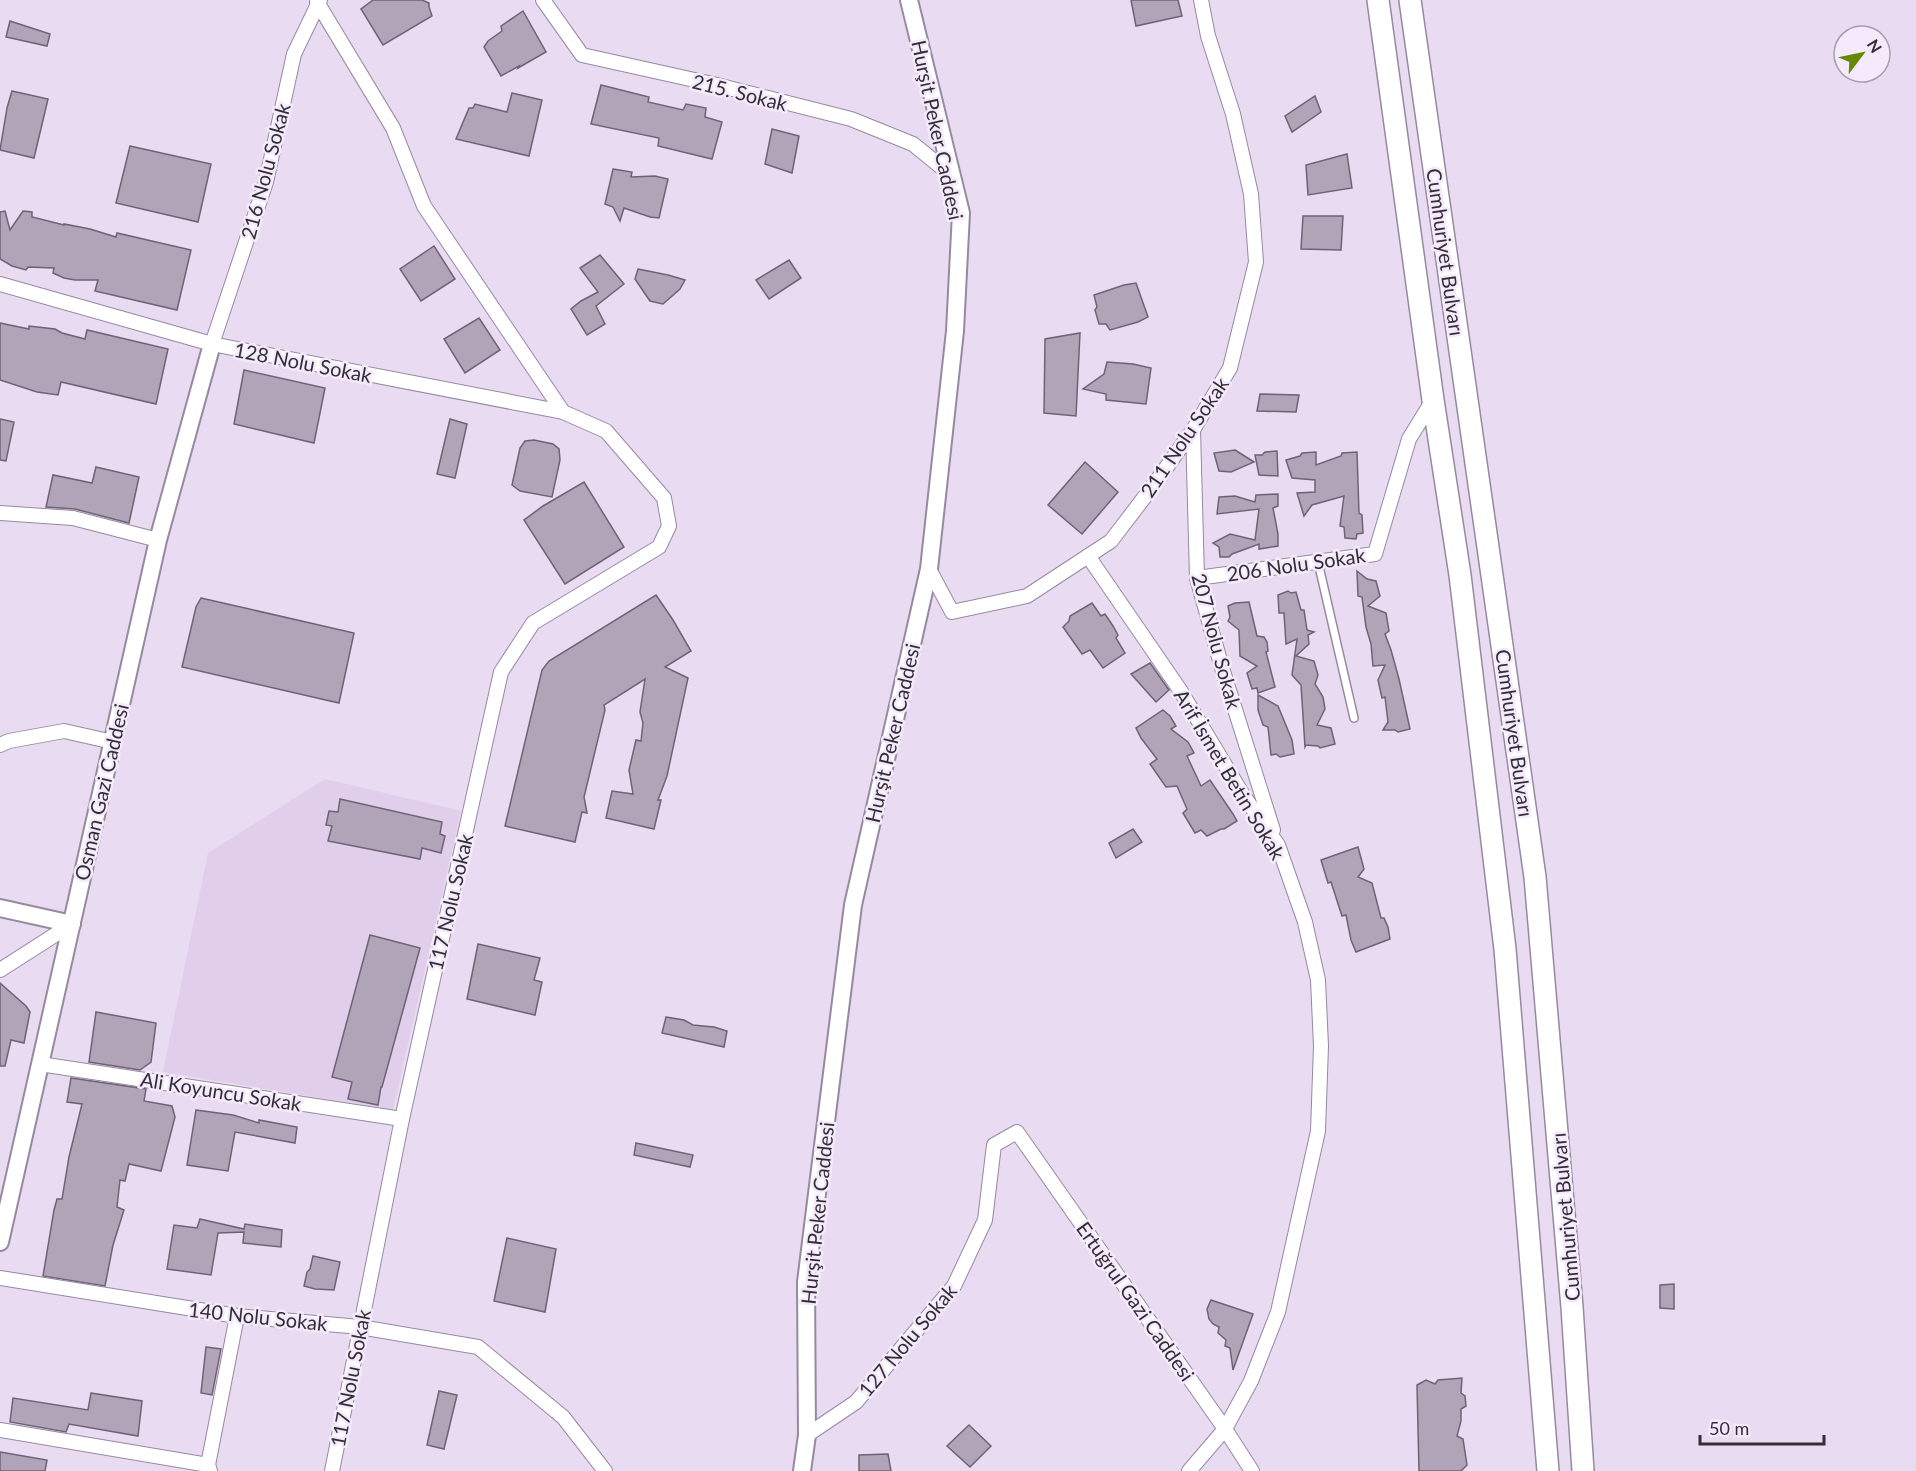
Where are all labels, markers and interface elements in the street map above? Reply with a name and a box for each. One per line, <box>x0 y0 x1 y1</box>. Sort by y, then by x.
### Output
north arrow <box>1832 24 1892 84</box>
text: N <box>1864 36 1886 56</box>
street label: Hurşit Peker Caddesi <box>907 38 969 222</box>
street label: 215. Sokak <box>690 69 791 116</box>
street label: 216 Nolu Sokak <box>235 100 295 242</box>
street label: Cumhuriyet Bulvarı <box>1422 167 1470 337</box>
street label: 128 Nolu Sokak <box>232 337 375 387</box>
street label: 211 Nolu Sokak <box>1135 372 1233 502</box>
street label: 206 Nolu Sokak <box>1225 542 1368 586</box>
street label: 207 Nolu Sokak <box>1187 570 1247 712</box>
street label: Hurşit Peker Caddesi <box>860 641 924 825</box>
street label: Cumhuriyet Bulvarı <box>1491 648 1539 818</box>
street label: Arif İsmet Betin Sokak <box>1170 684 1291 864</box>
street label: Osman Gazi Caddesi <box>69 701 133 883</box>
street label: 117 Nolu Sokak <box>423 830 478 973</box>
street label: Ali Koyuncu Sokak <box>139 1066 304 1116</box>
street label: Hurşit Peker Caddesi <box>795 1121 839 1305</box>
street label: Cumhuriyet Bulvarı <box>1546 1132 1584 1302</box>
street label: Ertuğrul Gazi Caddesi <box>1072 1217 1200 1385</box>
street label: 127 Nolu Sokak <box>853 1278 962 1401</box>
street label: 140 Nolu Sokak <box>187 1297 330 1335</box>
street label: 117 Nolu Sokak <box>325 1306 375 1449</box>
scale bar <box>1700 1408 1824 1446</box>
text: 50 m <box>1709 1417 1749 1439</box>

